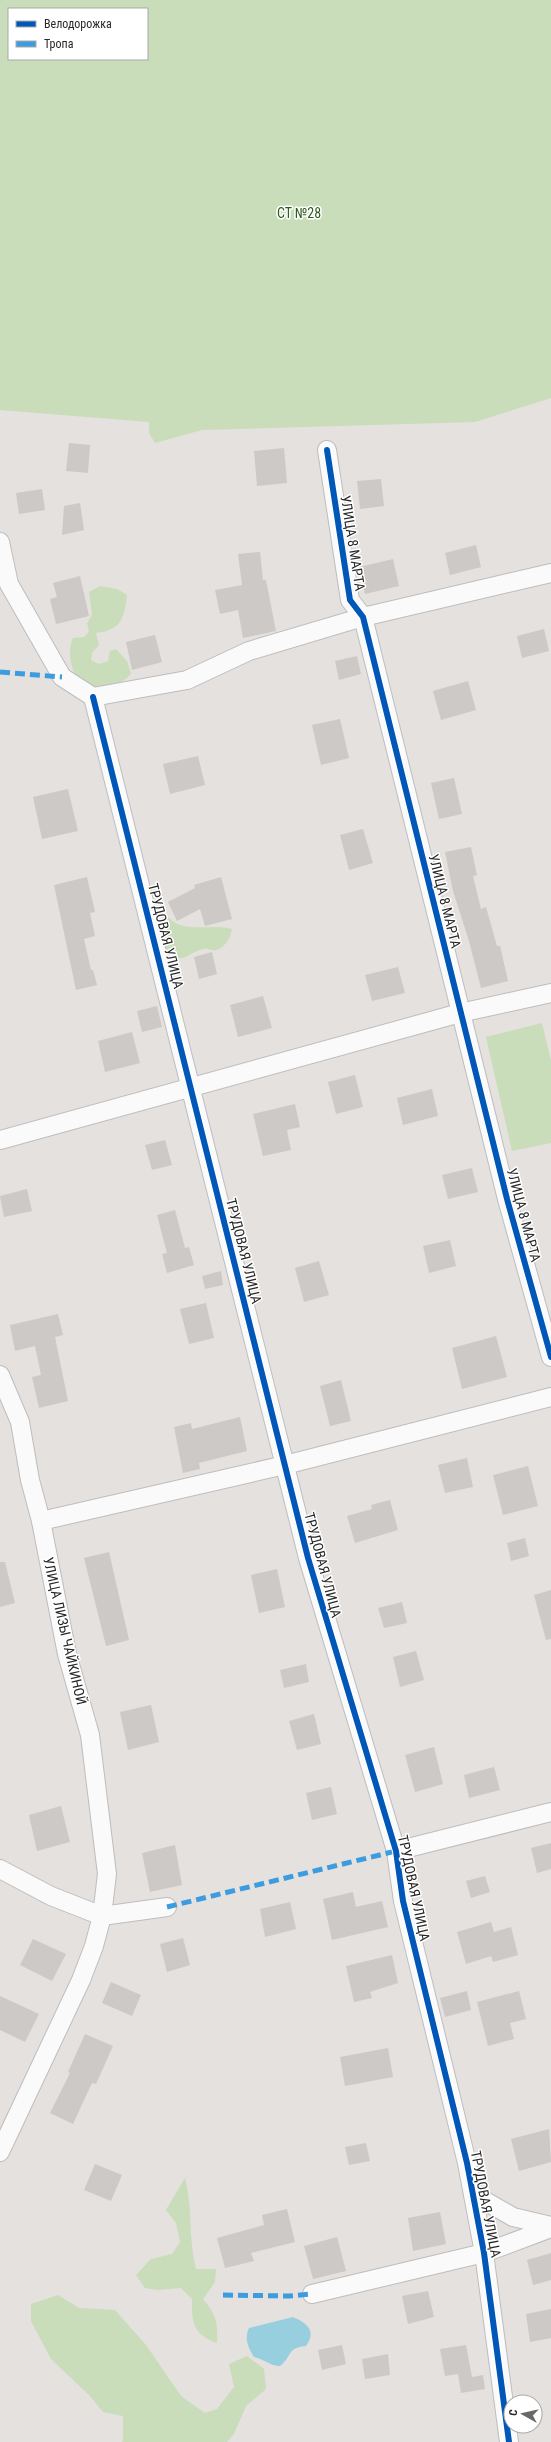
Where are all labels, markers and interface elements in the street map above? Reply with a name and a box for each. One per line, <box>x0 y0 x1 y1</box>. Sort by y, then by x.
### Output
legend <box>8 8 148 60</box>
text: Велодорожка <box>44 17 112 31</box>
text: Тропа <box>44 37 74 51</box>
park label: СТ №28 <box>277 205 321 221</box>
street label: УЛИЦА 8 МАРТА <box>338 494 368 592</box>
street label: УЛИЦА 8 МАРТА <box>426 852 464 950</box>
street label: ТРУДОВАЯ УЛИЦА <box>145 882 187 990</box>
street label: УЛИЦА 8 МАРТА <box>504 1166 544 1264</box>
street label: ТРУДОВАЯ УЛИЦА <box>223 1197 265 1305</box>
street label: ТРУДОВАЯ УЛИЦА <box>301 1511 345 1619</box>
street label: УЛИЦА ЛИЗЫ ЧАЙКИНОЙ <box>40 1556 90 1706</box>
street label: ТРУДОВАЯ УЛИЦА <box>395 1833 433 1943</box>
street label: ТРУДОВАЯ УЛИЦА <box>468 2149 504 2259</box>
north arrow <box>503 2394 543 2434</box>
text: С <box>507 2409 520 2417</box>

